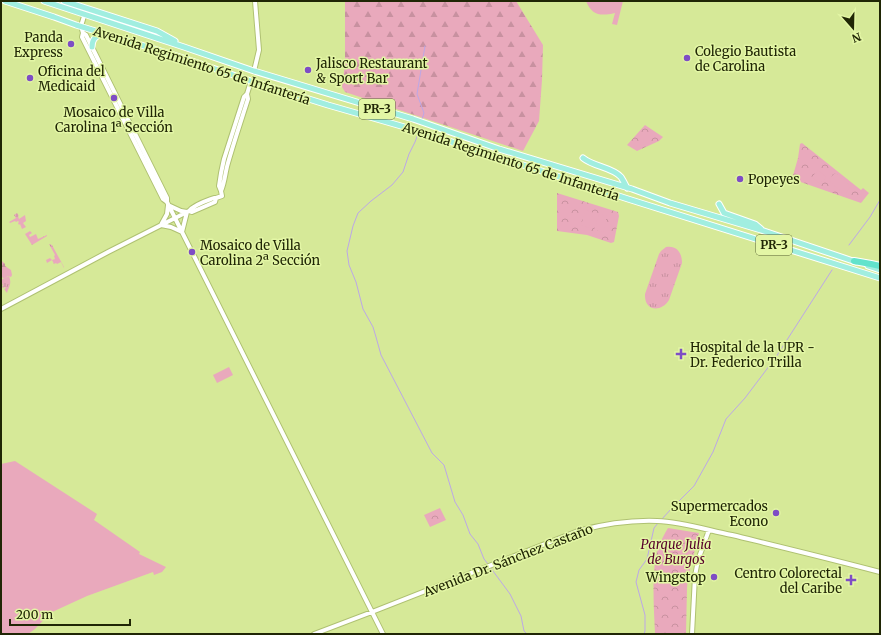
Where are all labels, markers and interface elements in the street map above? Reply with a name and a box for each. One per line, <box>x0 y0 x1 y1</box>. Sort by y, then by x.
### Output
north arrow <box>833 8 873 48</box>
street label: Avenida Regimiento 65 de Infantería <box>90 22 312 109</box>
place label: Panda Express <box>14 29 63 61</box>
text: N <box>850 29 863 46</box>
marker: Panda Express <box>66 39 76 49</box>
place label: Colegio Bautista de Carolina <box>695 43 796 75</box>
marker: Colegio Bautista de Carolina <box>682 53 692 63</box>
place label: Jalisco Restaurant & Sport Bar <box>315 55 428 87</box>
place label: Oficina del Medicaid <box>38 63 105 95</box>
marker: Jalisco Restaurant & Sport Bar <box>303 65 313 75</box>
marker: Oficina del Medicaid <box>25 73 35 83</box>
marker: Mosaico de Villa Carolina 1ª Sección <box>109 93 119 103</box>
road number: PR-3 <box>359 99 395 119</box>
place label: Mosaico de Villa Carolina 1ª Sección <box>55 104 173 136</box>
street label: Avenida Regimiento 65 de Infantería <box>399 118 621 205</box>
place label: Popeyes <box>748 171 800 188</box>
marker: Popeyes <box>735 174 745 184</box>
road number: PR-3 <box>756 235 792 255</box>
place label: Mosaico de Villa Carolina 2ª Sección <box>200 237 321 269</box>
marker: Mosaico de Villa Carolina 2ª Sección <box>187 247 197 257</box>
place label: Hospital de la UPR - Dr. Federico Trilla <box>690 339 815 371</box>
marker: Hospital de la UPR - Dr. Federico Trilla <box>675 348 687 360</box>
place label: Supermercados Econo <box>671 498 768 530</box>
marker: Supermercados Econo <box>771 508 781 518</box>
street label: Avenida Dr. Sánchez Castaño <box>420 520 596 601</box>
park label: Parque Julia de Burgos <box>641 536 711 568</box>
place label: Centro Colorectal del Caribe <box>734 565 842 597</box>
place label: Wingstop <box>645 569 706 586</box>
marker: Wingstop <box>709 572 719 582</box>
marker: Centro Colorectal del Caribe <box>845 574 857 586</box>
scale bar <box>10 601 130 627</box>
text: 200 m <box>16 607 53 622</box>

